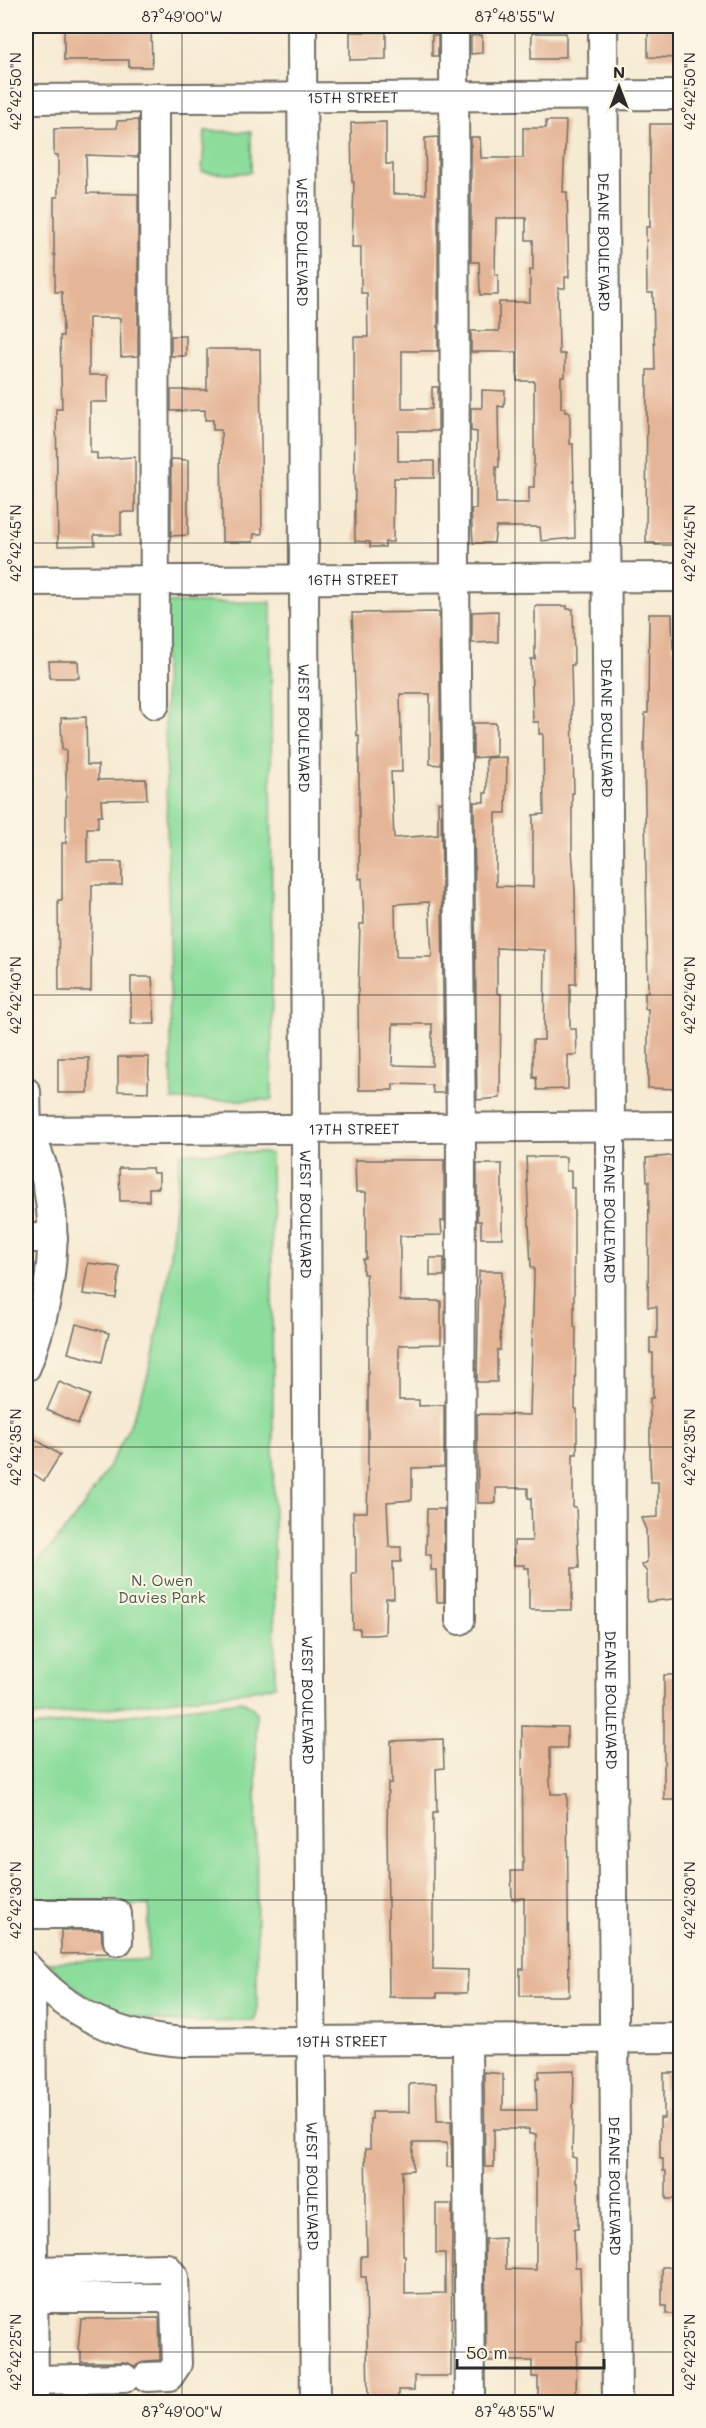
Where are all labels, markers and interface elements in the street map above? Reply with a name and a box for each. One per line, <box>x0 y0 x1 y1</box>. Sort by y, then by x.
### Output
text: 87°49'00"W <box>141 6 223 26</box>
text: 87°48'55"W <box>475 6 555 26</box>
text: 42°42'50"N <box>5 52 25 130</box>
text: 42°42'50"N <box>679 52 699 130</box>
north arrow <box>589 57 649 117</box>
text: N <box>613 61 625 82</box>
street label: 15TH STREET <box>307 87 399 107</box>
street label: DEANE BOULEVARD <box>594 172 615 312</box>
street label: WEST BOULEVARD <box>293 178 313 306</box>
text: 42°42'45"N <box>5 504 25 582</box>
text: 42°42'45"N <box>679 504 699 582</box>
street label: 16TH STREET <box>307 569 399 589</box>
street label: DEANE BOULEVARD <box>597 658 618 798</box>
street label: WEST BOULEVARD <box>294 664 315 792</box>
text: 42°42'40"N <box>5 956 25 1034</box>
text: 42°42'40"N <box>679 956 699 1034</box>
street label: 17TH STREET <box>308 1118 400 1139</box>
street label: DEANE BOULEVARD <box>600 1144 620 1284</box>
street label: WEST BOULEVARD <box>296 1150 317 1278</box>
text: 42°42'35"N <box>5 1408 25 1486</box>
text: 42°42'35"N <box>679 1408 699 1486</box>
park label: N. Owen Davies Park <box>118 1570 206 1607</box>
street label: DEANE BOULEVARD <box>601 1630 622 1770</box>
street label: WEST BOULEVARD <box>298 1636 319 1765</box>
text: 42°42'30"N <box>5 1861 25 1939</box>
text: 42°42'30"N <box>679 1861 699 1939</box>
street label: 19TH STREET <box>296 2030 387 2051</box>
street label: DEANE BOULEVARD <box>605 2116 626 2256</box>
street label: WEST BOULEVARD <box>302 2121 324 2250</box>
text: 42°42'25"N <box>5 2314 25 2390</box>
text: 42°42'25"N <box>679 2314 699 2390</box>
scale bar <box>457 2332 604 2370</box>
text: 50 m <box>466 2340 508 2364</box>
text: 87°49'00"W <box>141 2401 223 2421</box>
text: 87°48'55"W <box>475 2401 555 2421</box>

